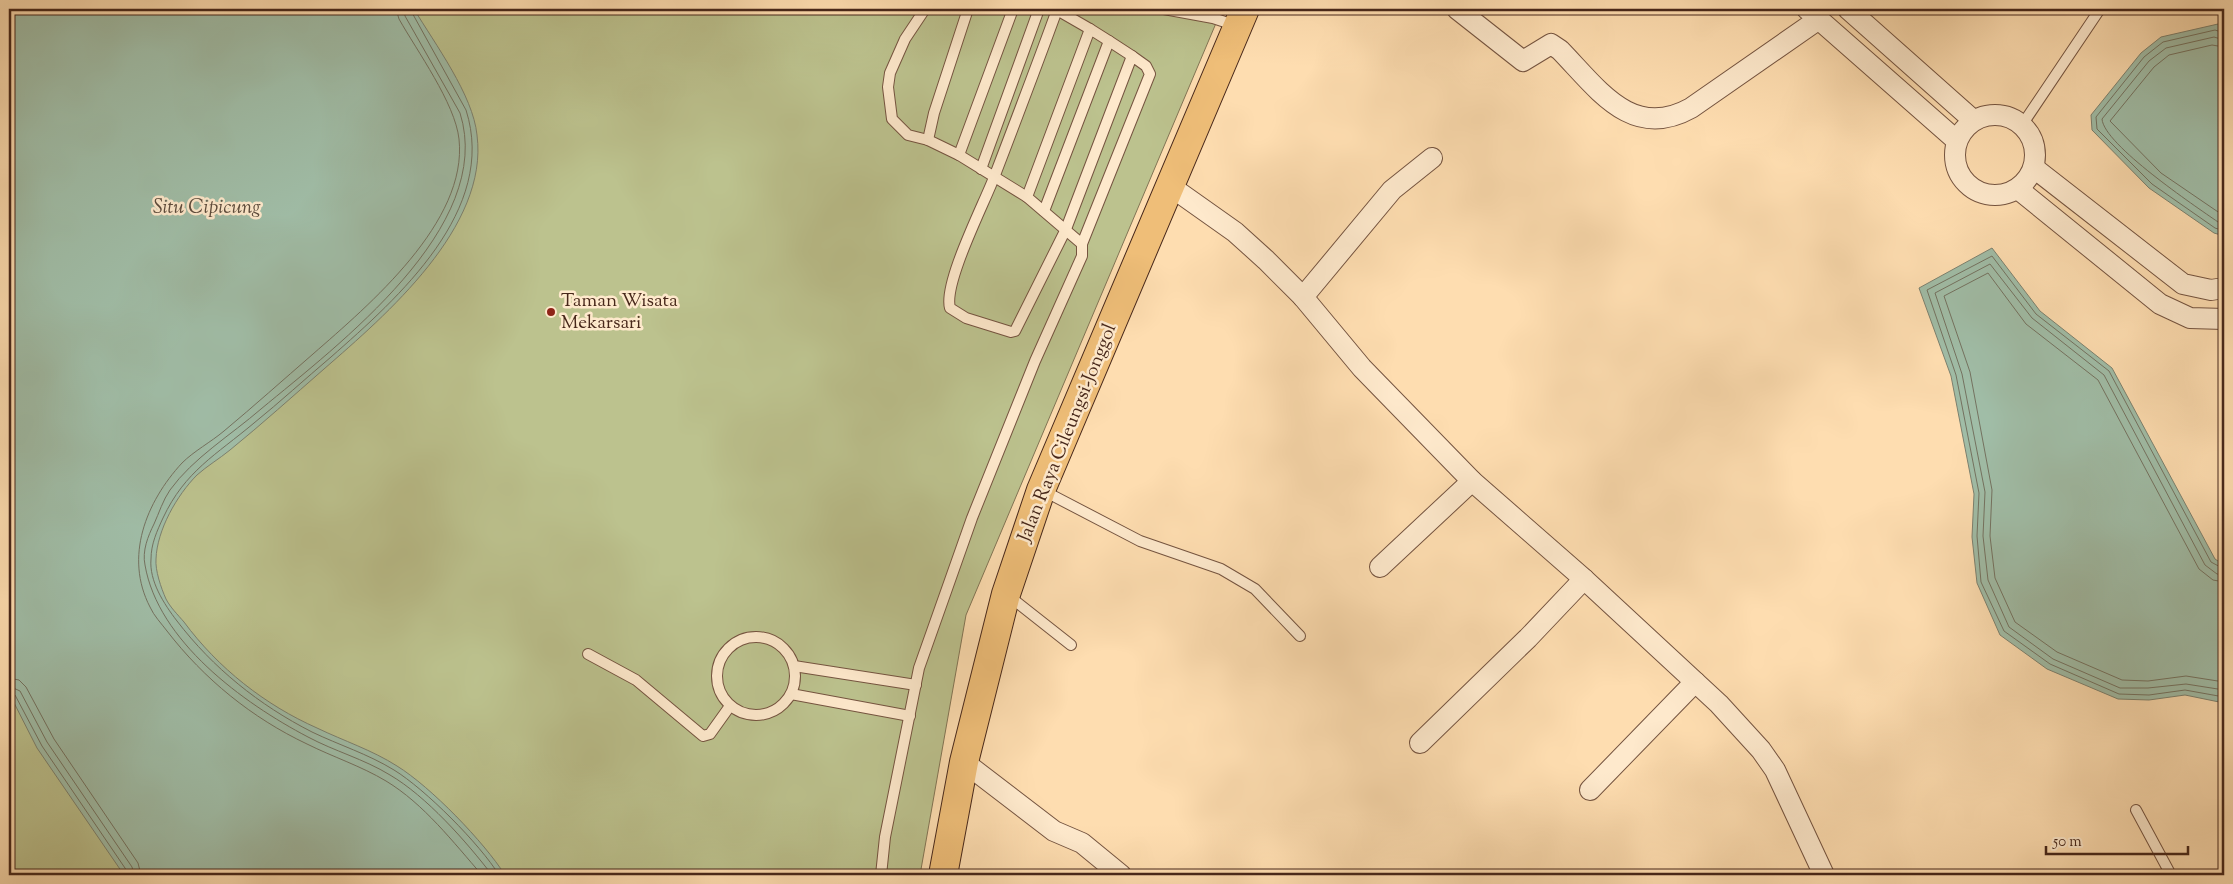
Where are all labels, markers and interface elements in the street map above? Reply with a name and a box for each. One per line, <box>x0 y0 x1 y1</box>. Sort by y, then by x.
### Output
water label: Situ Cipicung <box>153 194 261 223</box>
place label: Taman Wisata Mekarsari <box>561 288 678 337</box>
marker: Taman Wisata Mekarsari <box>545 306 557 318</box>
street label: Jalan Raya Cileungsi-Jonggol <box>1011 320 1124 547</box>
scale bar <box>2046 824 2188 856</box>
text: 50 m <box>2052 832 2082 853</box>

